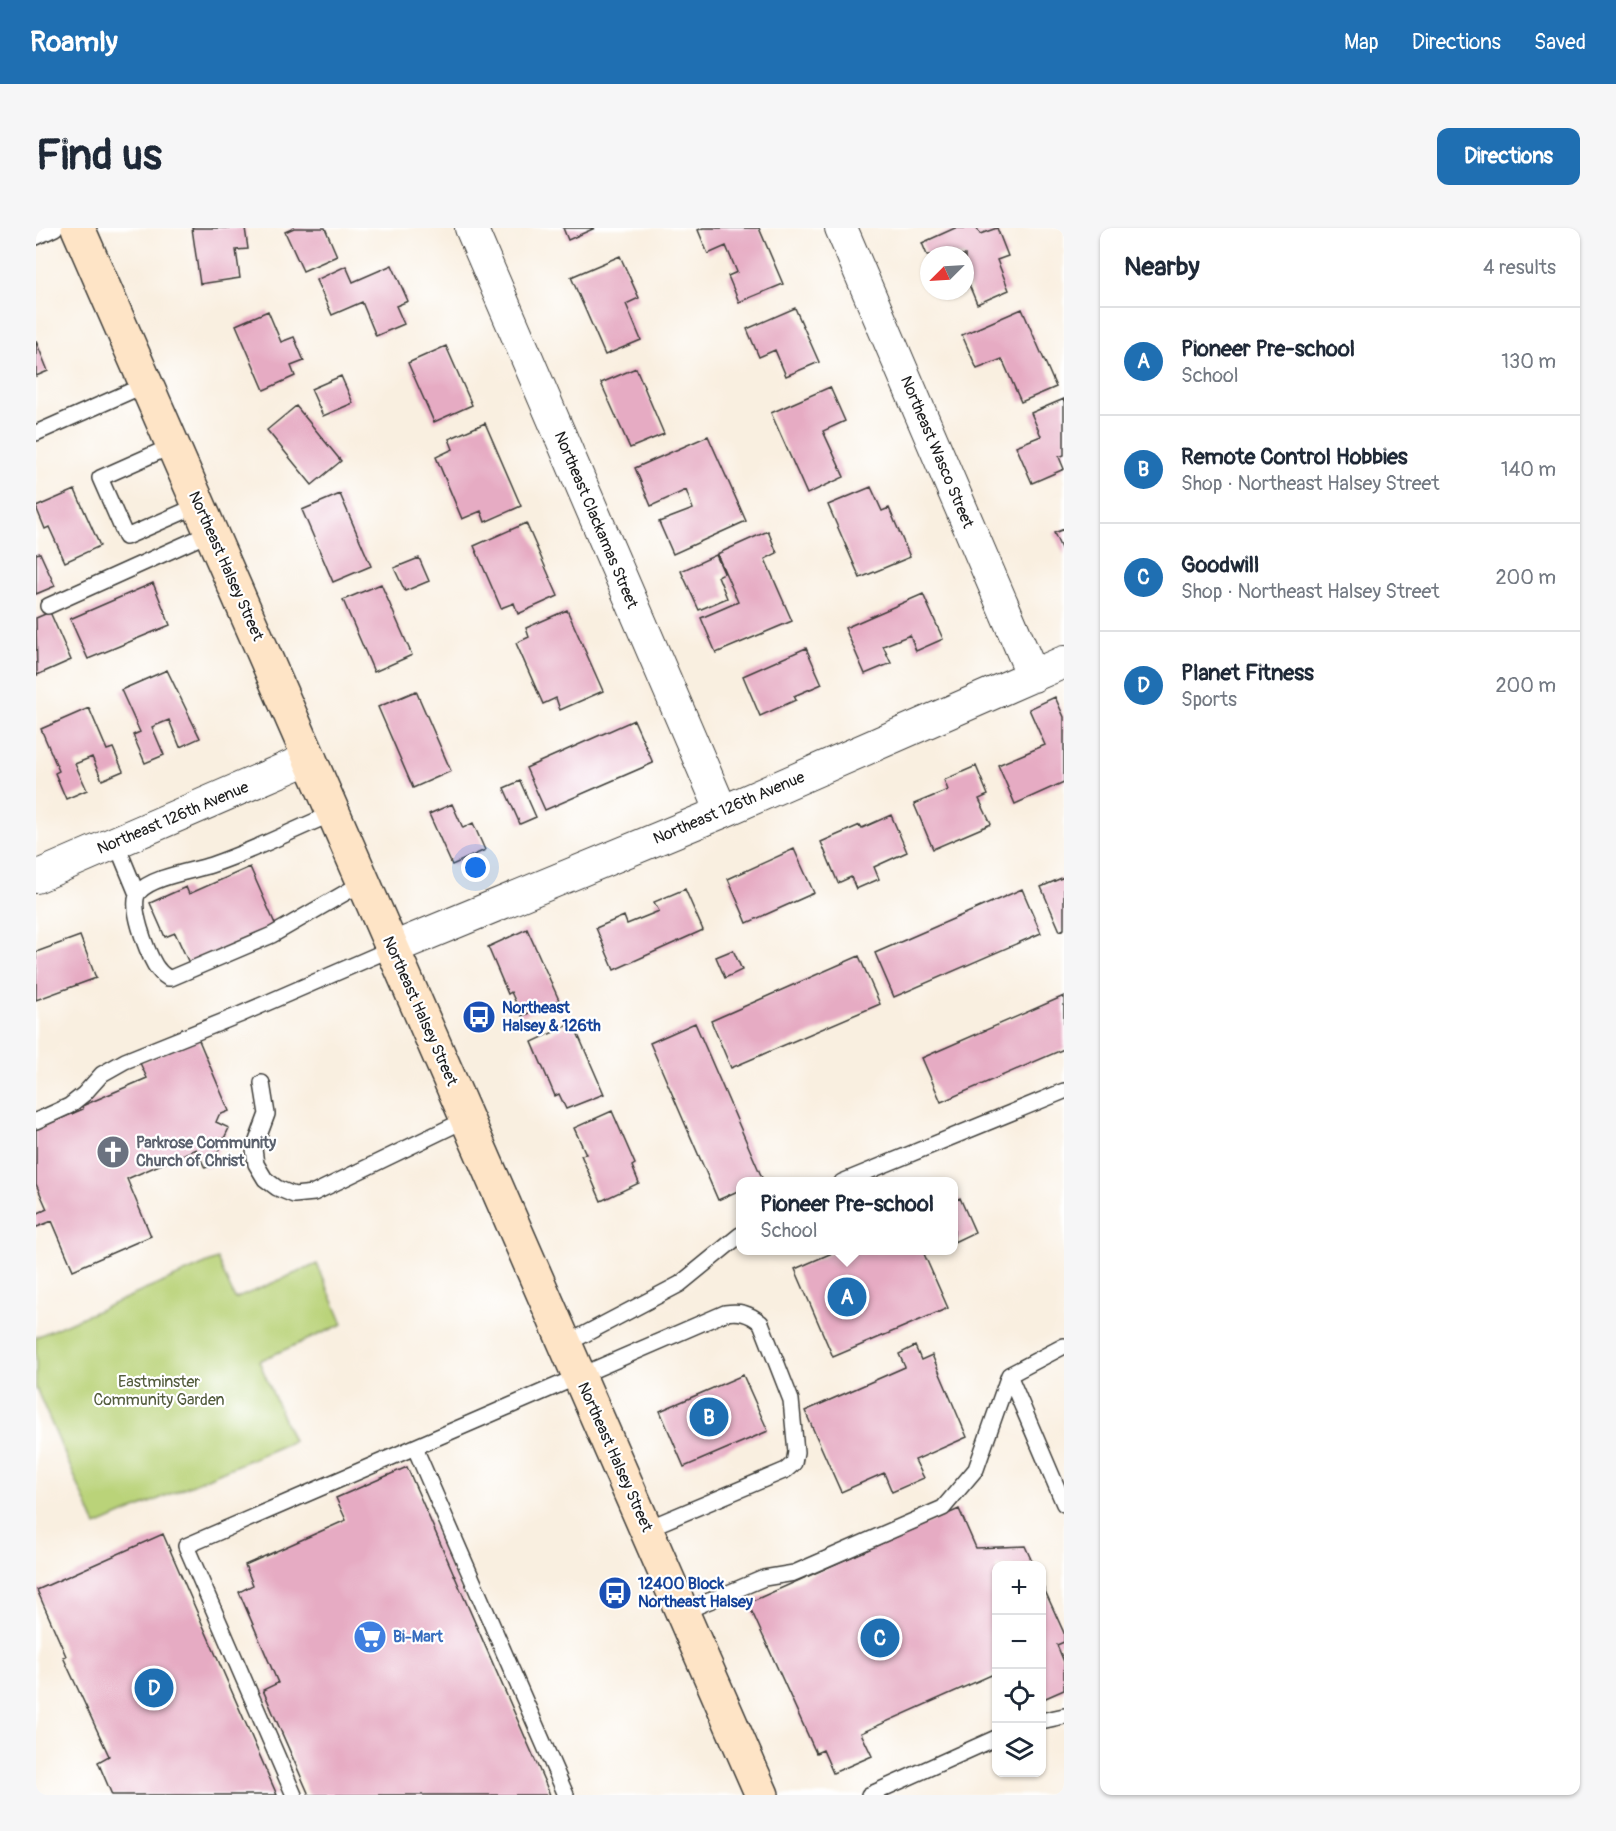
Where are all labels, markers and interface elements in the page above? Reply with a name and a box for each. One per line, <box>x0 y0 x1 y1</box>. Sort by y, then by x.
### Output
text: Roamly <box>30 25 118 60</box>
text: Map <box>1344 29 1379 56</box>
text: Directions <box>1412 29 1501 56</box>
text: Saved <box>1534 29 1586 56</box>
button: Directions <box>1437 128 1580 185</box>
text: Find us <box>36 130 162 182</box>
north arrow <box>920 246 974 300</box>
text: Nearby <box>1124 251 1200 283</box>
text: 4 results <box>1483 255 1556 280</box>
text: Pioneer Pre-school <box>1181 335 1355 363</box>
text: A <box>1137 349 1150 374</box>
text: 130 m <box>1501 349 1556 374</box>
text: School <box>1181 363 1238 388</box>
street label: Northeast Wasco Street <box>896 373 978 532</box>
street label: Northeast Clackamas Street <box>550 428 643 612</box>
text: Remote Control Hobbies <box>1181 443 1408 471</box>
text: B <box>1138 457 1149 482</box>
text: 140 m <box>1501 457 1556 482</box>
text: Shop · Northeast Halsey Street <box>1181 471 1440 496</box>
street label: Northeast Halsey Street <box>184 488 268 644</box>
text: Goodwill <box>1181 551 1259 579</box>
text: C <box>1137 565 1150 590</box>
text: 200 m <box>1495 565 1556 590</box>
text: Shop · Northeast Halsey Street <box>1181 579 1440 604</box>
text: Planet Fitness <box>1181 659 1314 687</box>
text: D <box>1137 673 1150 698</box>
text: 200 m <box>1495 673 1556 698</box>
text: Sports <box>1181 687 1237 712</box>
street label: Northeast 126th Avenue <box>650 767 808 849</box>
street label: Northeast 126th Avenue <box>94 777 252 859</box>
your location <box>461 853 490 882</box>
street label: Northeast Halsey Street <box>378 933 462 1089</box>
place label: Northeast Halsey & 126th <box>502 998 601 1036</box>
bus stop icon: Northeast Halsey & 126th <box>461 999 497 1035</box>
place label: Parkrose Community Church of Christ <box>136 1133 276 1171</box>
church icon: Parkrose Community Church of Christ <box>95 1134 131 1170</box>
popup <box>736 1177 958 1255</box>
text: Pioneer Pre-school <box>760 1190 934 1218</box>
text: School <box>760 1218 817 1243</box>
pin: A <box>828 1274 866 1320</box>
park label: Eastminster Community Garden <box>93 1372 225 1410</box>
street label: Northeast Halsey Street <box>573 1379 657 1535</box>
pin: B <box>690 1394 728 1440</box>
map controls <box>992 1561 1046 1777</box>
button: + <box>992 1561 1046 1615</box>
place label: 12400 Block Northeast Halsey <box>638 1574 753 1612</box>
bus stop icon: 12400 Block Northeast Halsey <box>597 1575 633 1611</box>
button: − <box>992 1615 1046 1669</box>
pin: C <box>860 1616 900 1660</box>
supermarket icon: Bi-Mart <box>352 1619 388 1655</box>
place label: Bi-Mart <box>393 1627 443 1647</box>
pin: D <box>134 1666 174 1710</box>
button: locate <box>992 1669 1046 1723</box>
button: layers <box>992 1723 1046 1777</box>

